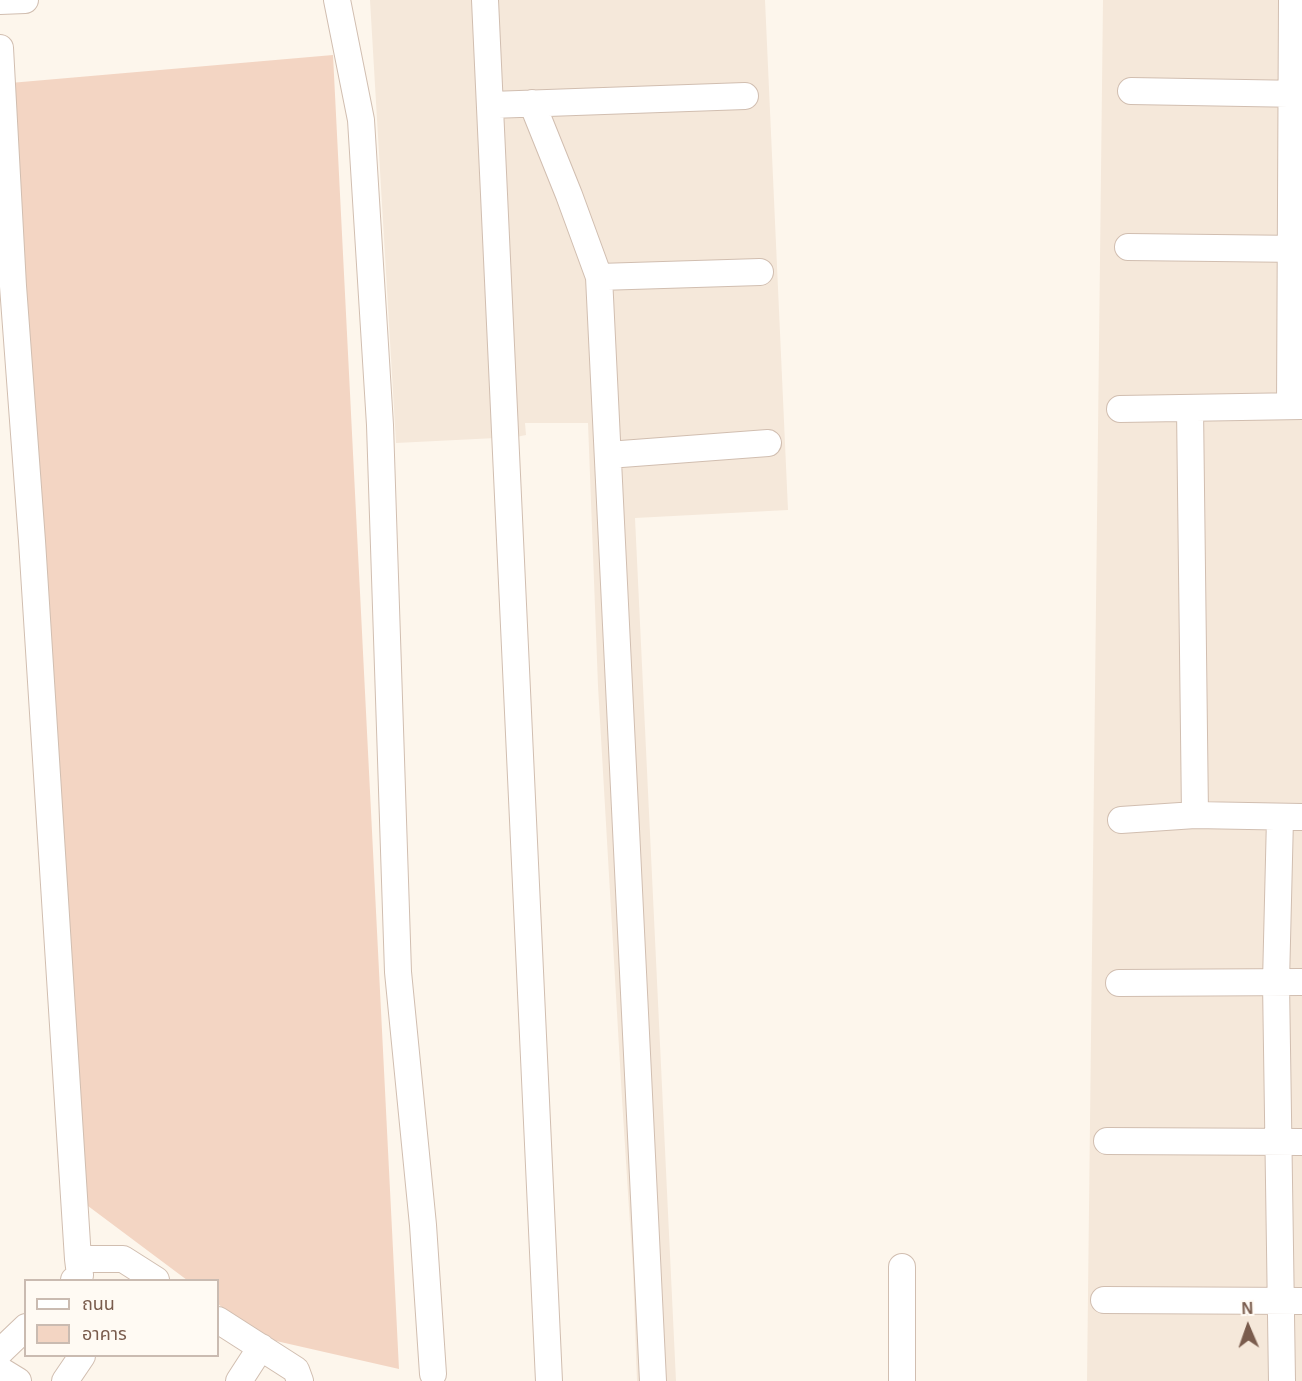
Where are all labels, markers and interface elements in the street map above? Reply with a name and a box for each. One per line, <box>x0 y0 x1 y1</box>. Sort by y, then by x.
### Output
legend <box>24 1279 219 1357</box>
text: ถนน <box>82 1294 115 1314</box>
north arrow <box>1218 1297 1278 1357</box>
text: N <box>1241 1300 1253 1317</box>
text: อาคาร <box>82 1324 127 1344</box>

